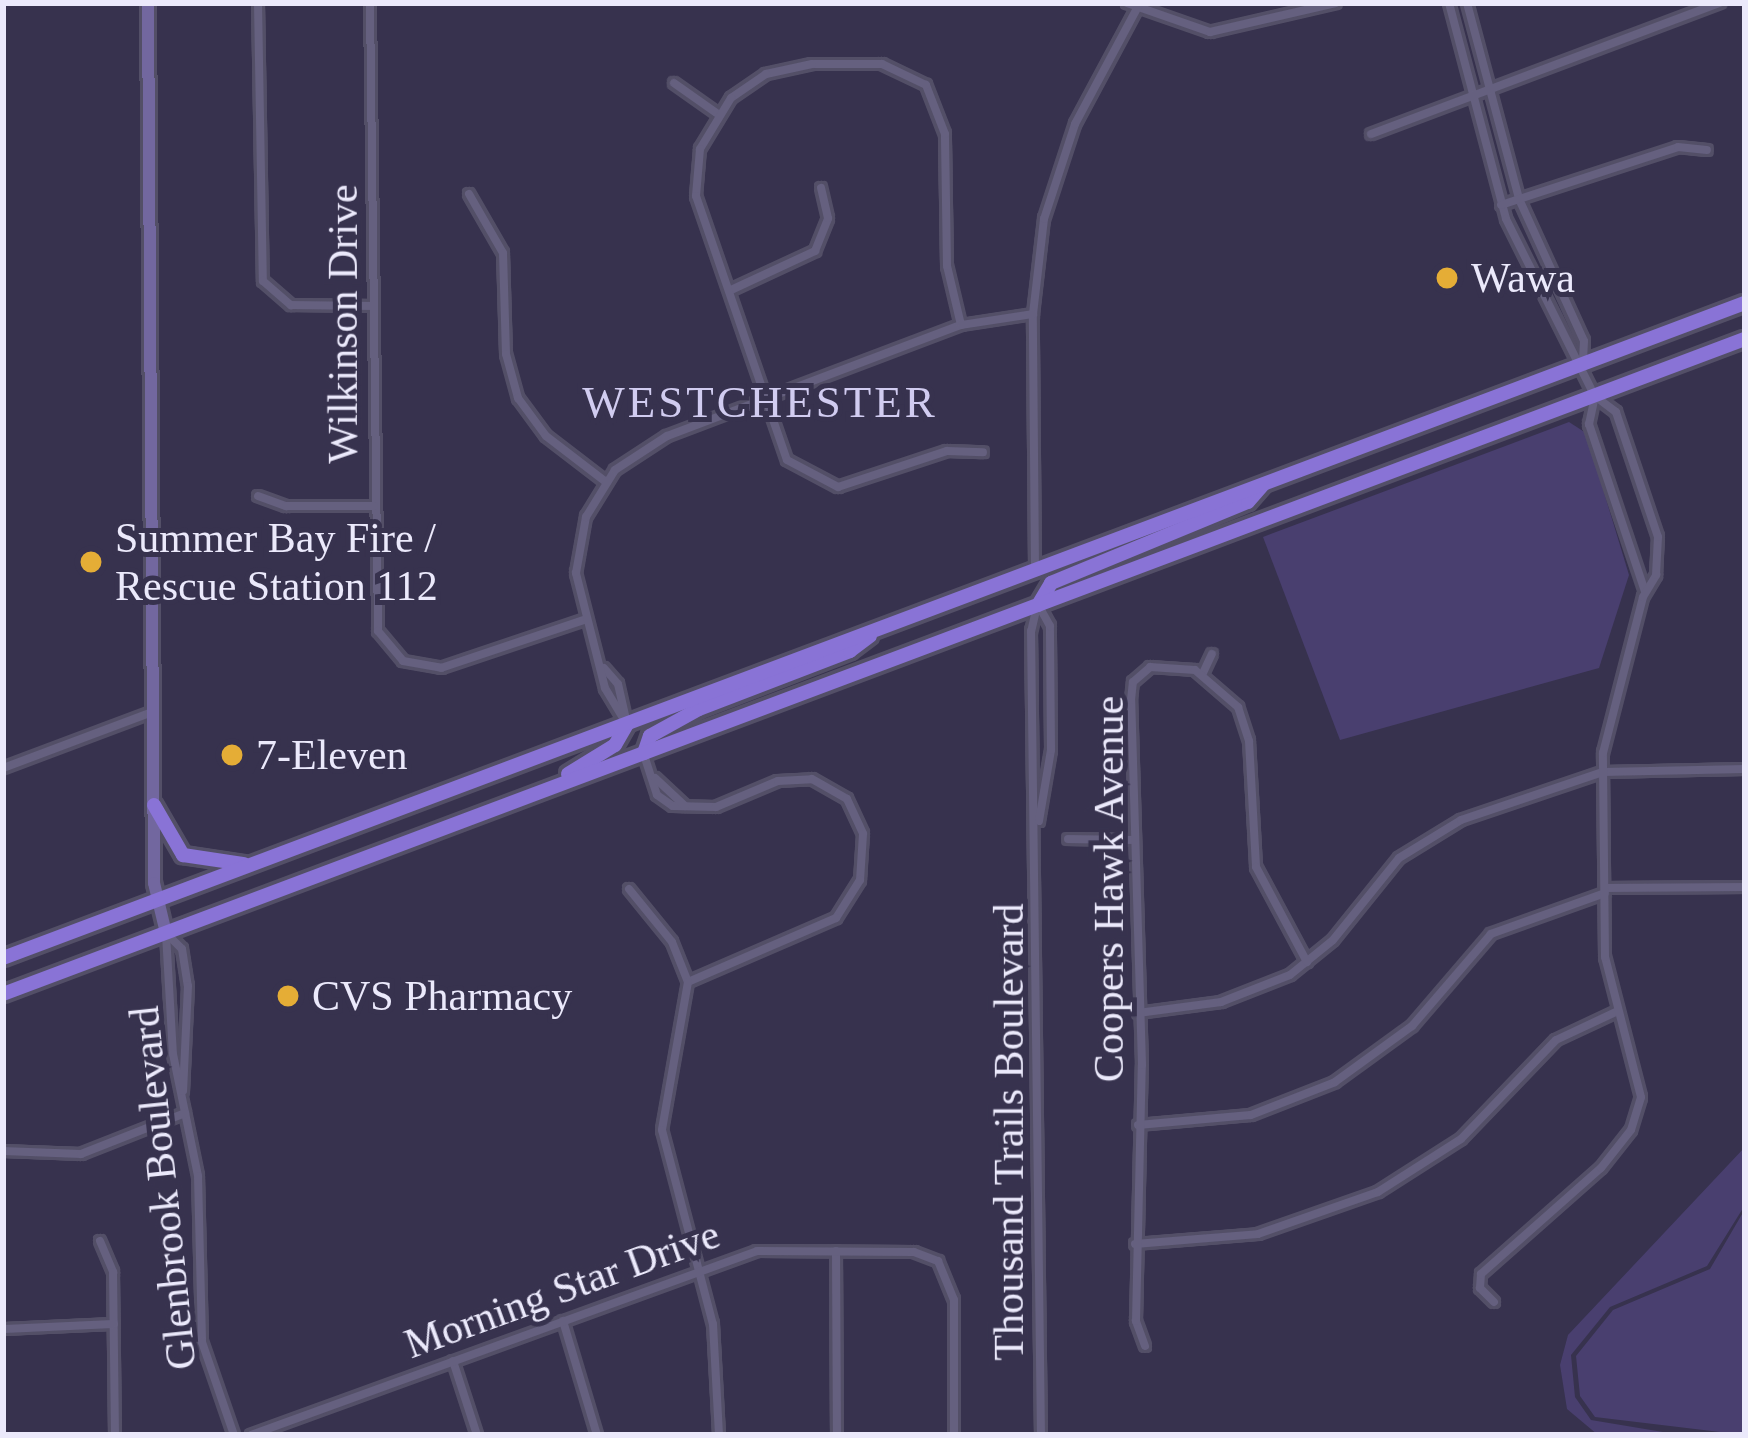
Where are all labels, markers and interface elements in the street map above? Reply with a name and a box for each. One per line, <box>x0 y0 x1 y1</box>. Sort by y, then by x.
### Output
street label: Wilkinson Drive <box>318 184 368 464</box>
place label: Wawa <box>1471 253 1575 303</box>
marker: Wawa <box>1434 265 1460 291</box>
district label: WESTCHESTER <box>582 376 938 430</box>
place label: Summer Bay Fire / Rescue Station 112 <box>115 513 438 612</box>
marker: Summer Bay Fire / Rescue Station 112 <box>78 549 104 575</box>
street label: Coopers Hawk Avenue <box>1084 695 1134 1083</box>
place label: 7-Eleven <box>256 730 408 780</box>
marker: 7-Eleven <box>219 742 245 768</box>
street label: Thousand Trails Boulevard <box>984 903 1034 1361</box>
place label: CVS Pharmacy <box>312 971 572 1021</box>
marker: CVS Pharmacy <box>275 983 301 1009</box>
street label: Glenbrook Boulevard <box>119 1004 207 1372</box>
street label: Morning Star Drive <box>398 1209 726 1369</box>

